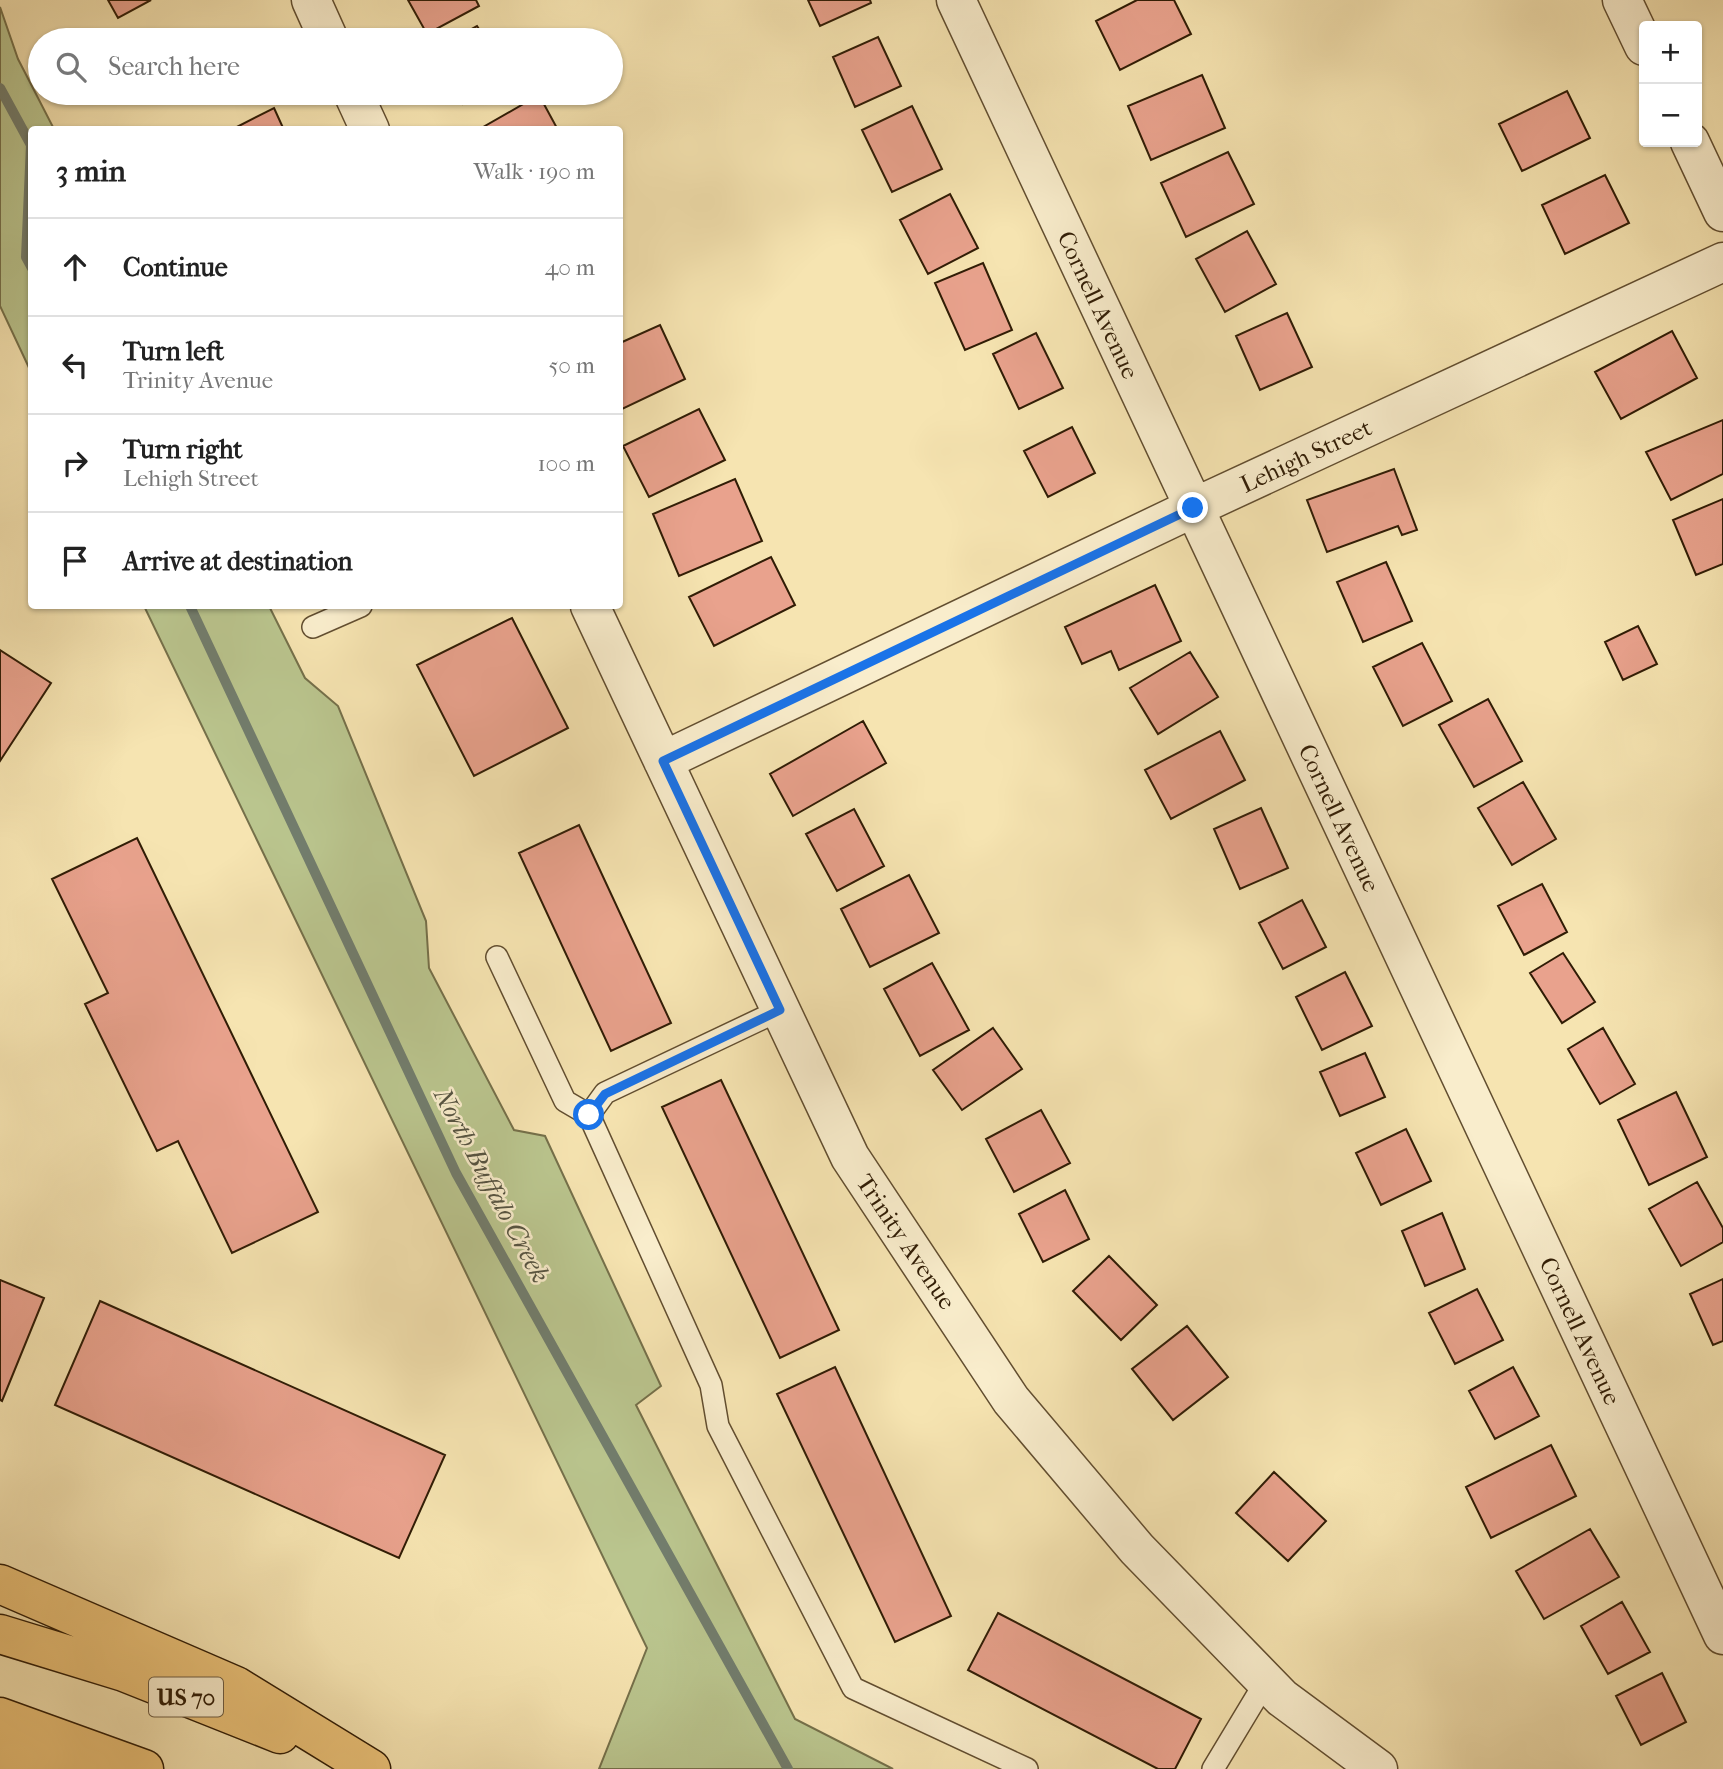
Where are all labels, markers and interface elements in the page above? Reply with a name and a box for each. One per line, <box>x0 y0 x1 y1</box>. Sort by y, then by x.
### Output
map controls <box>1639 21 1702 147</box>
button: + <box>1639 21 1702 84</box>
search box <box>28 28 623 105</box>
icon: search <box>52 48 90 86</box>
text: Search here <box>108 51 240 82</box>
button: − <box>1639 84 1702 147</box>
text: 3 min <box>56 154 126 189</box>
text: Walk · 190 m <box>474 158 595 185</box>
street label: Cornell Avenue <box>1052 227 1145 383</box>
icon: ahead <box>56 248 94 286</box>
text: Continue <box>123 252 228 283</box>
text: 40 m <box>545 254 595 281</box>
text: Turn left <box>123 336 224 367</box>
icon: left <box>56 346 94 384</box>
text: 50 m <box>548 352 595 379</box>
text: Trinity Avenue <box>123 367 273 394</box>
street label: Lehigh Street <box>1236 413 1376 499</box>
text: Turn right <box>123 434 243 465</box>
icon: right <box>56 444 94 482</box>
text: 100 m <box>537 450 595 477</box>
text: Lehigh Street <box>123 465 259 492</box>
route end <box>1177 492 1208 523</box>
icon: arrive <box>56 542 94 580</box>
text: Arrive at destination <box>123 546 353 577</box>
street label: Cornell Avenue <box>1293 740 1386 896</box>
water label: North Buffalo Creek <box>427 1082 556 1288</box>
route start <box>573 1099 604 1130</box>
street label: Trinity Avenue <box>851 1169 961 1315</box>
street label: Cornell Avenue <box>1534 1253 1627 1409</box>
road number: US 70 <box>149 1678 223 1716</box>

